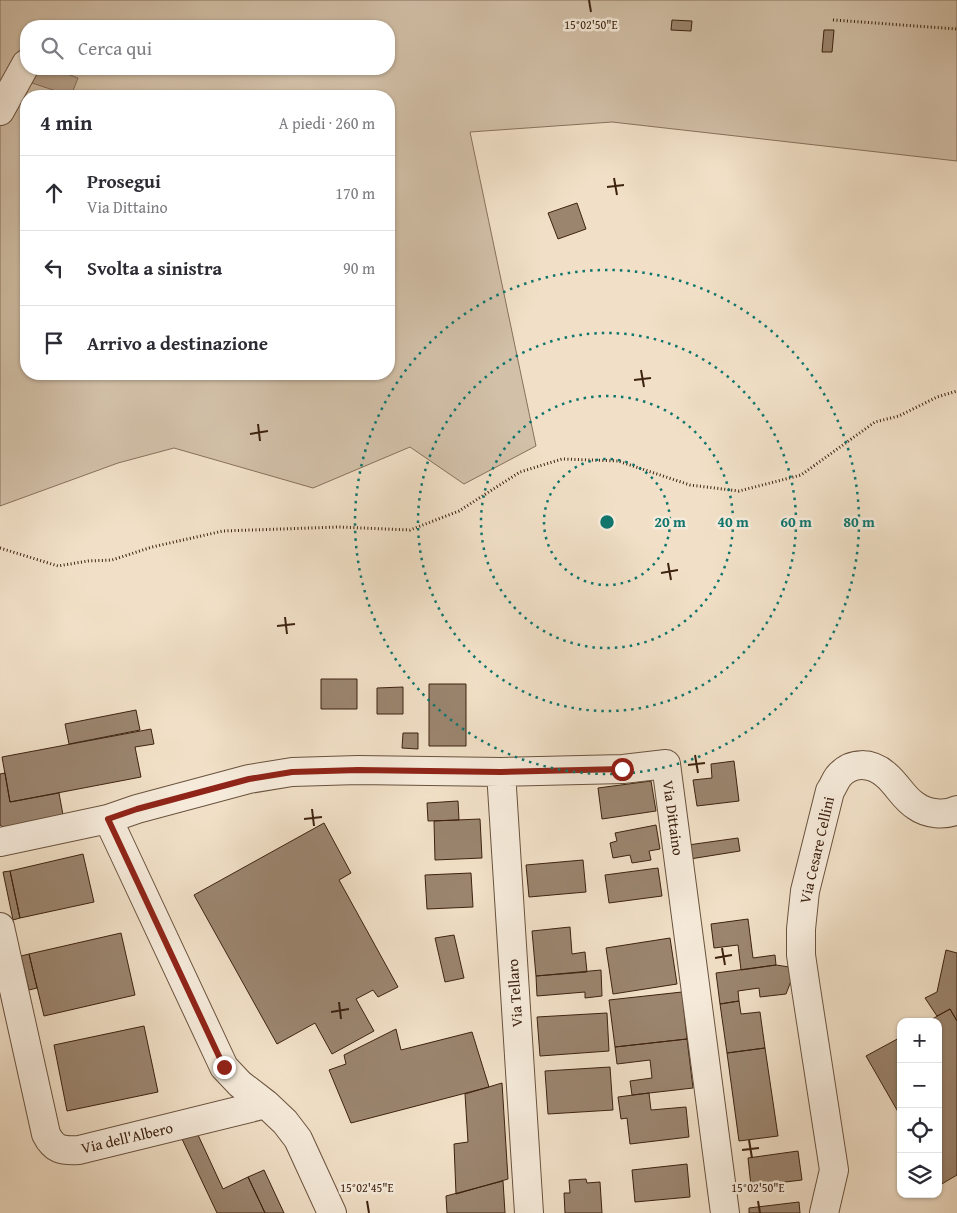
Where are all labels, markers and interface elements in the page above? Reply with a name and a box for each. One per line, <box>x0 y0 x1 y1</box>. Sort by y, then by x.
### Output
text: 15°02'50"E <box>564 16 618 33</box>
search box <box>20 20 395 75</box>
icon: search <box>38 34 66 62</box>
text: Cerca qui <box>78 34 152 62</box>
text: 4 min <box>40 107 92 138</box>
text: A piedi · 260 m <box>279 111 375 135</box>
text: Prosegui <box>87 167 161 195</box>
icon: ahead <box>40 179 68 207</box>
text: 170 m <box>335 181 375 205</box>
text: Via Dittaino <box>87 195 168 219</box>
icon: left <box>40 254 68 282</box>
text: Svolta a sinistra <box>87 254 222 282</box>
text: 90 m <box>343 256 375 280</box>
icon: arrive <box>40 329 68 357</box>
text: Arrivo a destinazione <box>87 329 268 357</box>
text: 20 m <box>654 511 686 532</box>
text: 40 m <box>717 511 749 532</box>
text: 60 m <box>780 511 812 532</box>
text: 80 m <box>843 511 875 532</box>
centre of rings <box>598 513 616 531</box>
route start <box>611 758 634 781</box>
street label: Via Dittaino <box>658 779 689 857</box>
street label: Via Cesare Cellini <box>794 794 839 906</box>
street label: Via Tellaro <box>502 958 527 1028</box>
map controls <box>897 1018 942 1198</box>
button: + <box>897 1018 942 1063</box>
route end <box>213 1056 236 1079</box>
button: − <box>897 1063 942 1108</box>
button: locate <box>897 1108 942 1153</box>
street label: Via dell'Albero <box>79 1117 175 1158</box>
button: layers <box>897 1153 942 1198</box>
text: 15°02'45"E <box>340 1179 394 1196</box>
text: 15°02'50"E <box>731 1179 785 1196</box>

